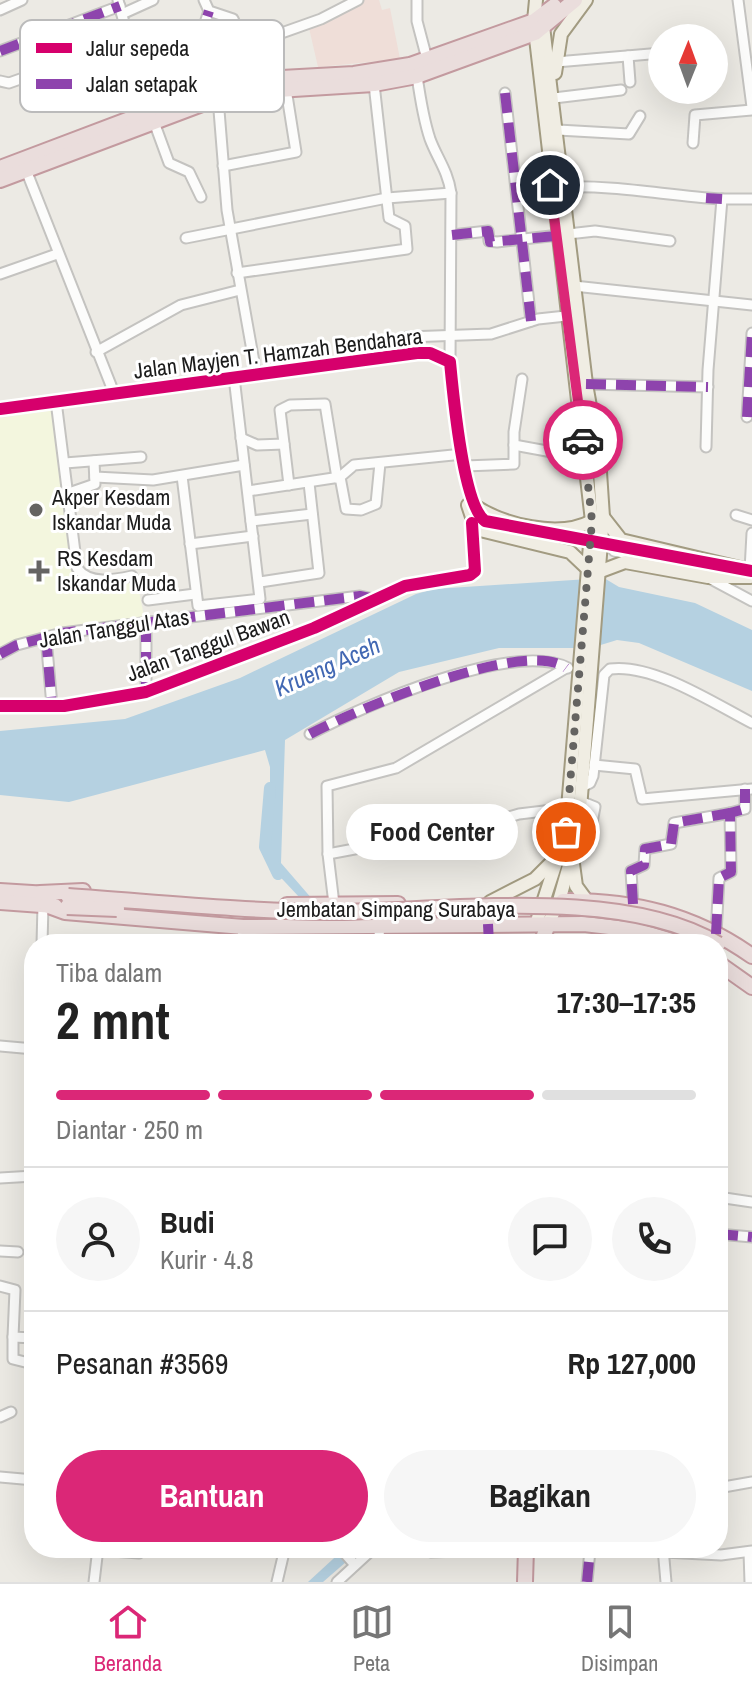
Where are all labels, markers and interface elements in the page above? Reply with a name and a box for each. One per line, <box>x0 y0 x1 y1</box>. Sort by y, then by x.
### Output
legend <box>20 20 284 112</box>
north arrow <box>648 24 728 104</box>
map controls <box>648 24 728 104</box>
text: Jalur sepeda <box>86 33 189 63</box>
text: Jalan setapak <box>86 69 198 99</box>
pin <box>516 151 584 219</box>
icon: home <box>528 163 572 207</box>
street label: Jalan Mayjen T. Hamzah Bendahara <box>132 320 424 386</box>
courier <box>543 400 623 480</box>
icon: car <box>561 418 605 462</box>
place label: Akper Kesdam Iskandar Muda <box>51 482 171 537</box>
marker: Akper Kesdam Iskandar Muda <box>27 501 45 519</box>
place label: RS Kesdam Iskandar Muda <box>57 543 176 598</box>
marker: RS Kesdam Iskandar Muda <box>28 560 50 582</box>
street label: Jalan Tanggul Atas <box>37 601 191 655</box>
street label: Jalan Tanggul Bawan <box>122 602 294 688</box>
water label: Krueng Aceh <box>269 629 385 703</box>
pin <box>532 798 600 866</box>
callout: Food Center <box>346 804 518 860</box>
icon: bag <box>544 810 588 854</box>
text: Food Center <box>370 814 494 849</box>
street label: Jembatan Simpang Surabaya <box>277 894 515 924</box>
text: Tiba dalam <box>56 955 162 990</box>
text: 17:30–17:35 <box>557 982 696 1022</box>
text: 2 mnt <box>56 985 170 1055</box>
text: Diantar · 250 m <box>56 1112 203 1147</box>
button: person <box>56 1197 140 1281</box>
button: chat <box>508 1197 592 1281</box>
button: phone <box>612 1197 696 1281</box>
text: Budi <box>160 1202 215 1242</box>
text: Kurir · 4.8 <box>160 1242 254 1277</box>
text: Pesanan #3569 <box>56 1343 228 1383</box>
text: Rp 127,000 <box>567 1343 696 1383</box>
button: Bantuan <box>56 1450 368 1542</box>
button: Bagikan <box>384 1450 696 1542</box>
tab: Beranda <box>94 1600 162 1678</box>
tab: Peta <box>350 1600 394 1678</box>
tab: Disimpan <box>581 1600 658 1678</box>

